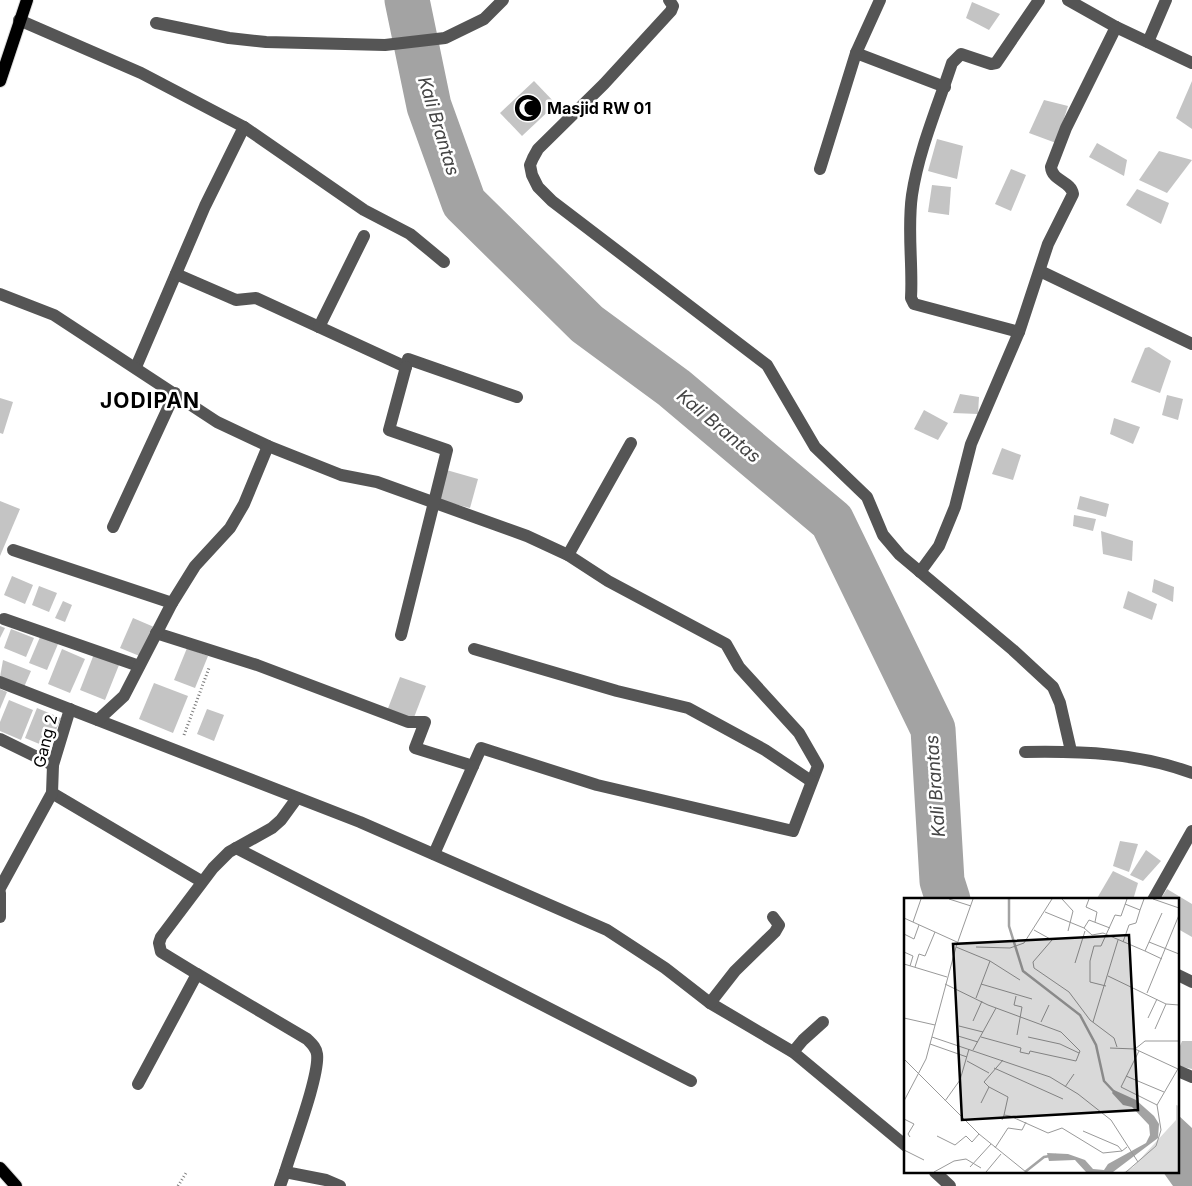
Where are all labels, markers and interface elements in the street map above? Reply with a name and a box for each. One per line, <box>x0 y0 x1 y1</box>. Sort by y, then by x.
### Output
water label: Kali Brantas <box>414 74 464 178</box>
mosque icon: Masjid RW 01 <box>513 93 543 123</box>
place label: Masjid RW 01 <box>547 98 651 118</box>
water label: Kali Brantas <box>673 385 765 467</box>
district label: JODIPAN <box>100 388 200 413</box>
street label: Gang 2 <box>29 712 61 770</box>
water label: Kali Brantas <box>921 734 949 838</box>
inset map <box>904 898 1180 1174</box>

